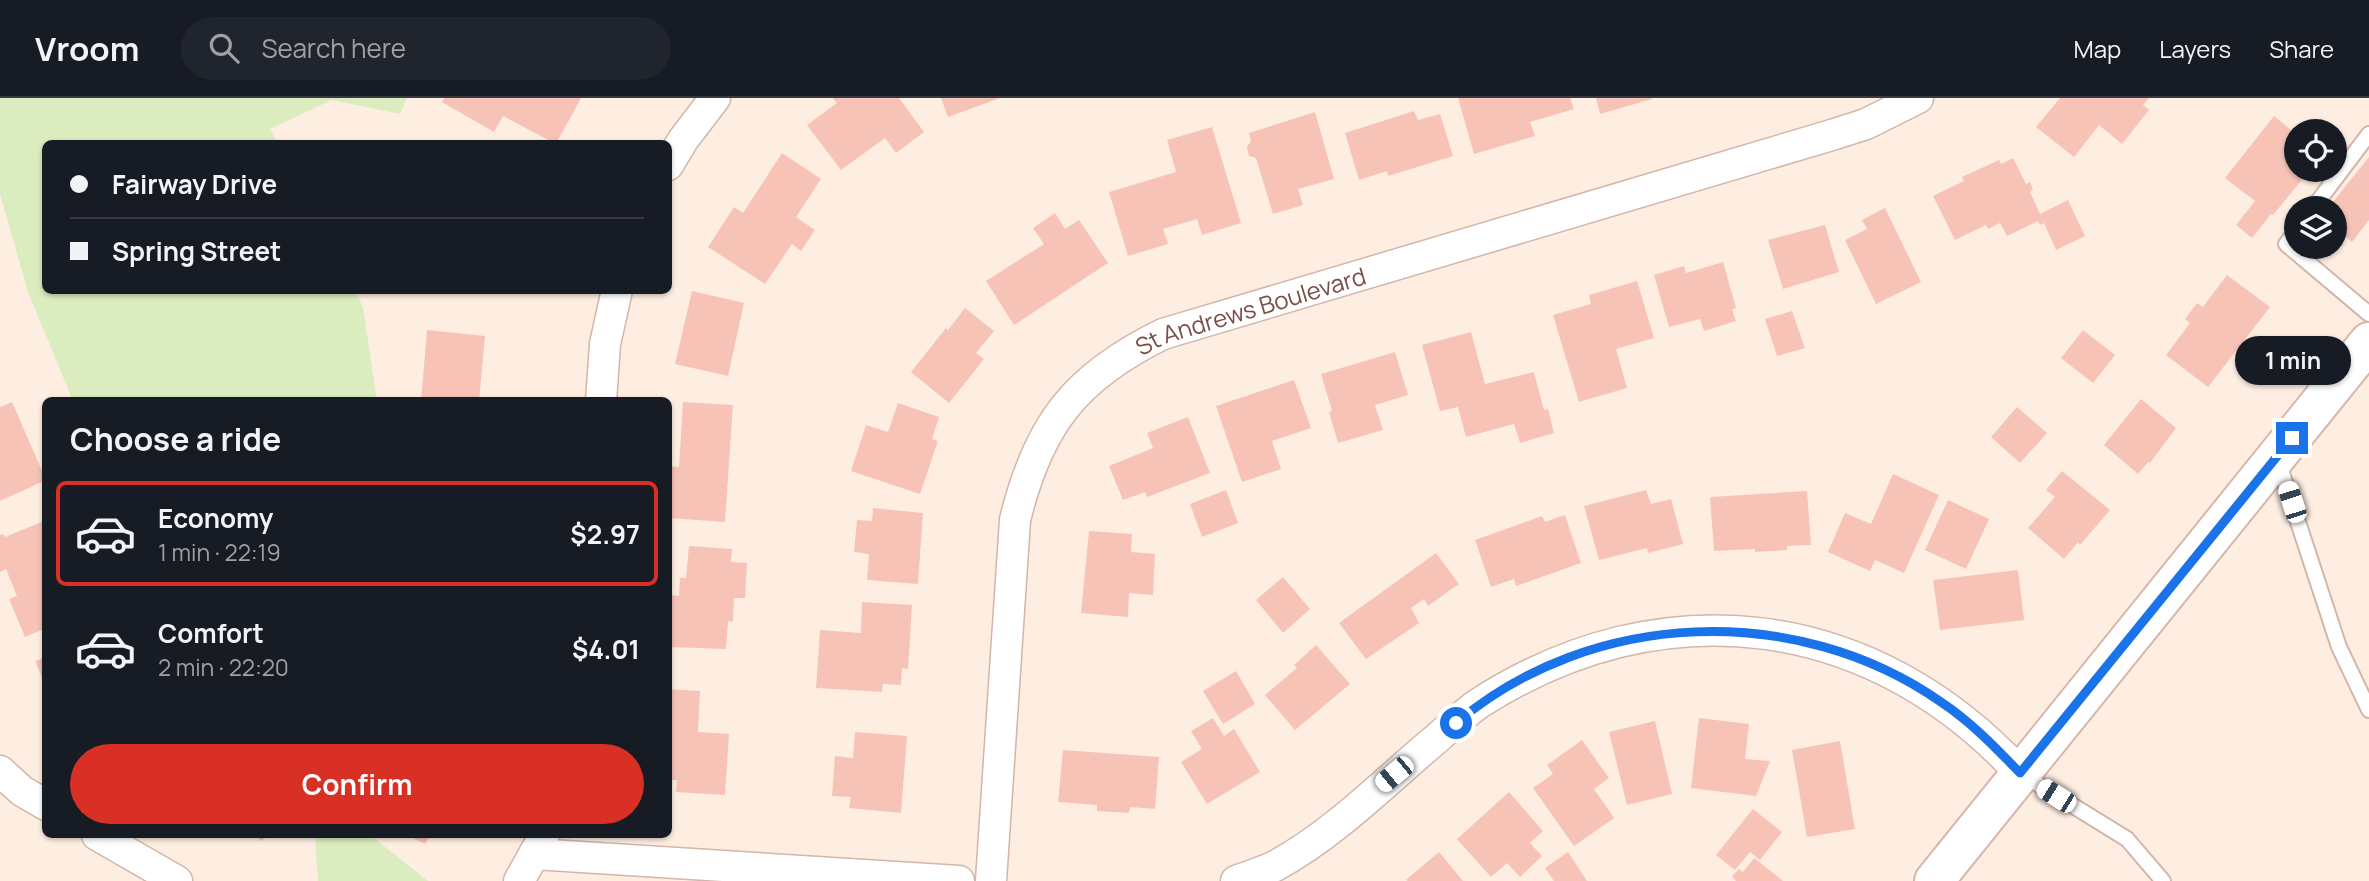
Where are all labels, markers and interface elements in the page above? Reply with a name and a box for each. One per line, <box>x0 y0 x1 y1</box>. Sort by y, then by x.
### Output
search box <box>181 17 671 80</box>
text: Vroom <box>35 26 139 71</box>
icon: search <box>205 29 243 67</box>
text: Search here <box>261 30 406 66</box>
text: Map <box>2074 32 2121 65</box>
text: Layers <box>2159 32 2231 65</box>
text: Share <box>2269 32 2334 65</box>
map controls <box>2284 119 2347 259</box>
button: locate <box>2284 119 2347 182</box>
text: Fairway Drive <box>112 166 277 202</box>
button: layers <box>2284 196 2347 259</box>
text: Spring Street <box>112 233 281 269</box>
street label: St Andrews Boulevard <box>1129 258 1369 362</box>
callout: 1 min <box>2234 336 2350 386</box>
text: 1 min <box>2265 344 2321 376</box>
text: Choose a ride <box>70 417 281 461</box>
route end <box>2276 422 2308 454</box>
car <box>2276 479 2309 525</box>
text: Economy <box>158 500 273 536</box>
icon: car <box>74 502 137 565</box>
text: $2.97 <box>570 516 640 552</box>
text: 1 min · 22:19 <box>158 536 281 568</box>
text: Comfort <box>158 615 264 651</box>
icon: car <box>74 617 137 680</box>
text: $4.01 <box>572 631 640 667</box>
text: 2 min · 22:20 <box>158 651 289 683</box>
route start <box>1440 707 1472 739</box>
button: Confirm <box>70 744 644 824</box>
car <box>1372 752 1417 796</box>
car <box>2033 776 2080 816</box>

